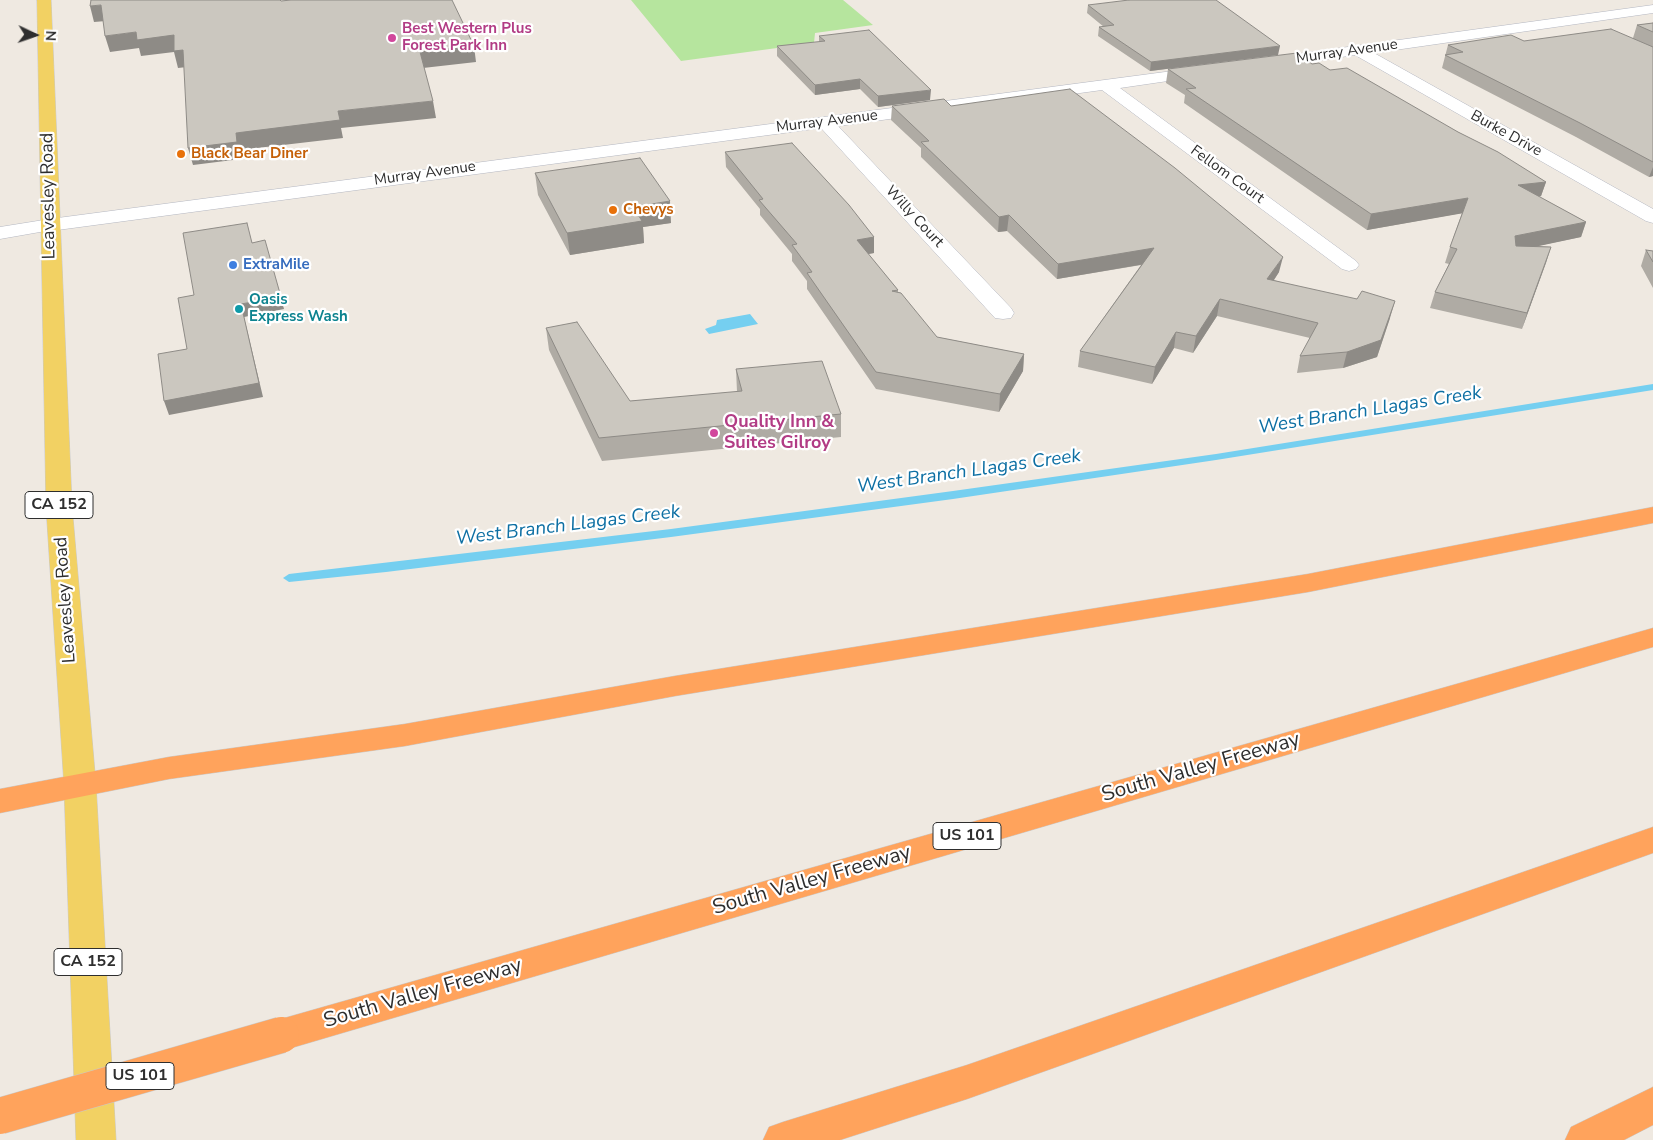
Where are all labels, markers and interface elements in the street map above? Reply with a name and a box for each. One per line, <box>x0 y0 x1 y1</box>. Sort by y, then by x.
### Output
north arrow <box>10 10 60 60</box>
place label: Best Western Plus Forest Park Inn <box>402 20 532 55</box>
text: N <box>41 30 60 42</box>
marker: Best Western Plus Forest Park Inn <box>386 32 398 44</box>
street label: Murray Avenue <box>1295 36 1399 68</box>
street label: Murray Avenue <box>775 107 879 137</box>
street label: Burke Drive <box>1467 107 1545 161</box>
street label: Leavesley Road <box>37 133 61 259</box>
street label: Fellom Court <box>1186 142 1268 208</box>
place label: Black Bear Diner <box>191 145 308 163</box>
marker: Black Bear Diner <box>175 148 187 160</box>
street label: Murray Avenue <box>373 158 477 190</box>
street label: Willy Court <box>881 182 947 252</box>
place label: Chevys <box>623 201 674 219</box>
marker: Chevys <box>607 204 619 216</box>
place label: ExtraMile <box>243 256 310 274</box>
marker: ExtraMile <box>227 259 239 271</box>
place label: Oasis Express Wash <box>249 291 348 326</box>
marker: Oasis Express Wash <box>233 303 245 315</box>
water label: West Branch Llagas Creek <box>1257 382 1483 440</box>
place label: Quality Inn & Suites Gilroy <box>724 412 834 454</box>
marker: Quality Inn & Suites Gilroy <box>708 427 720 439</box>
water label: West Branch Llagas Creek <box>856 445 1082 499</box>
road number: CA 152 <box>25 492 93 518</box>
water label: West Branch Llagas Creek <box>455 501 681 551</box>
street label: Leavesley Road <box>51 536 81 664</box>
street label: South Valley Freeway <box>1099 728 1303 808</box>
road number: US 101 <box>933 822 1001 849</box>
street label: South Valley Freeway <box>710 841 914 921</box>
road number: CA 152 <box>54 949 122 976</box>
street label: South Valley Freeway <box>321 954 525 1034</box>
road number: US 101 <box>106 1062 174 1090</box>

